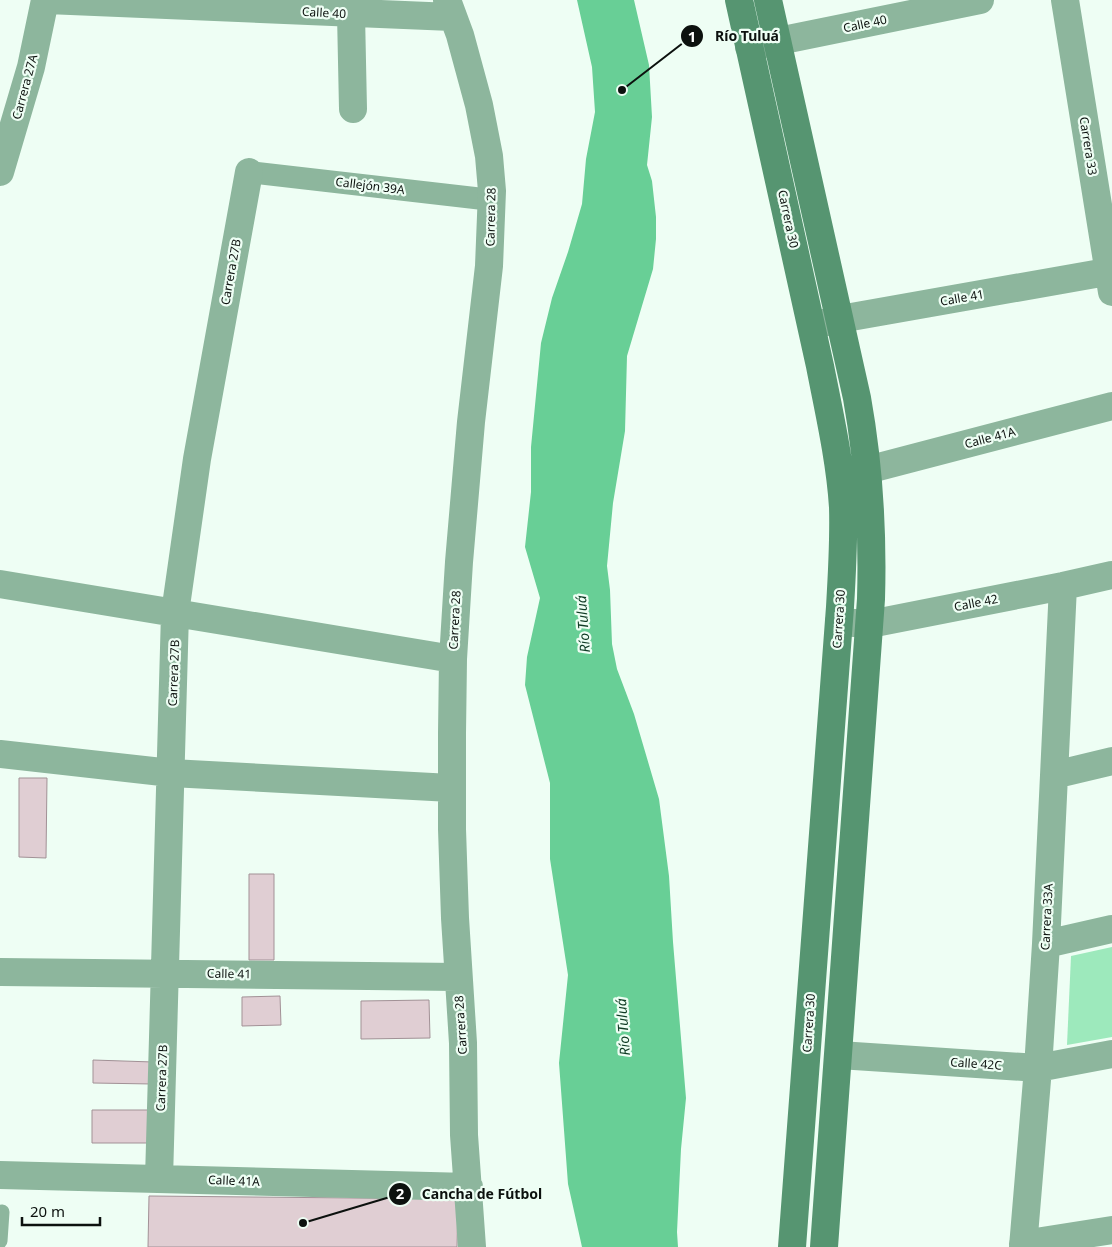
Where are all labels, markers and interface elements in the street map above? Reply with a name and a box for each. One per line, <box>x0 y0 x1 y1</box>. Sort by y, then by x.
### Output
street label: Calle 40 <box>302 3 347 22</box>
street label: Calle 40 <box>842 11 888 36</box>
callout: Río Tuluá <box>680 22 789 51</box>
text: 1 <box>688 26 696 46</box>
text: Río Tuluá <box>715 26 779 45</box>
street label: Carrera 27A <box>8 52 41 121</box>
street label: Carrera 33 <box>1075 115 1102 177</box>
street label: Callejón 39A <box>334 173 406 198</box>
street label: Carrera 28 <box>481 187 500 247</box>
street label: Carrera 30 <box>774 188 803 250</box>
street label: Carrera 27B <box>216 237 245 306</box>
street label: Calle 41 <box>939 285 985 310</box>
street label: Calle 41A <box>963 423 1017 452</box>
street label: Carrera 30 <box>828 589 849 649</box>
street label: Carrera 28 <box>444 590 465 650</box>
street label: Calle 42 <box>953 590 999 615</box>
water label: Río Tuluá <box>571 595 594 653</box>
street label: Carrera 27B <box>164 639 183 707</box>
street label: Carrera 33A <box>1036 883 1057 951</box>
street label: Calle 41 <box>207 965 251 982</box>
street label: Carrera 30 <box>798 993 819 1053</box>
street label: Carrera 28 <box>450 995 471 1055</box>
water label: Río Tuluá <box>611 998 634 1056</box>
street label: Carrera 27B <box>152 1044 171 1112</box>
street label: Calle 42C <box>950 1053 1003 1074</box>
street label: Calle 41A <box>208 1171 261 1190</box>
callout: Cancha de Fútbol <box>387 1180 552 1209</box>
text: 2 <box>396 1183 405 1203</box>
text: Cancha de Fútbol <box>422 1184 542 1203</box>
scale bar <box>22 1194 100 1226</box>
text: 20 m <box>30 1201 65 1221</box>

